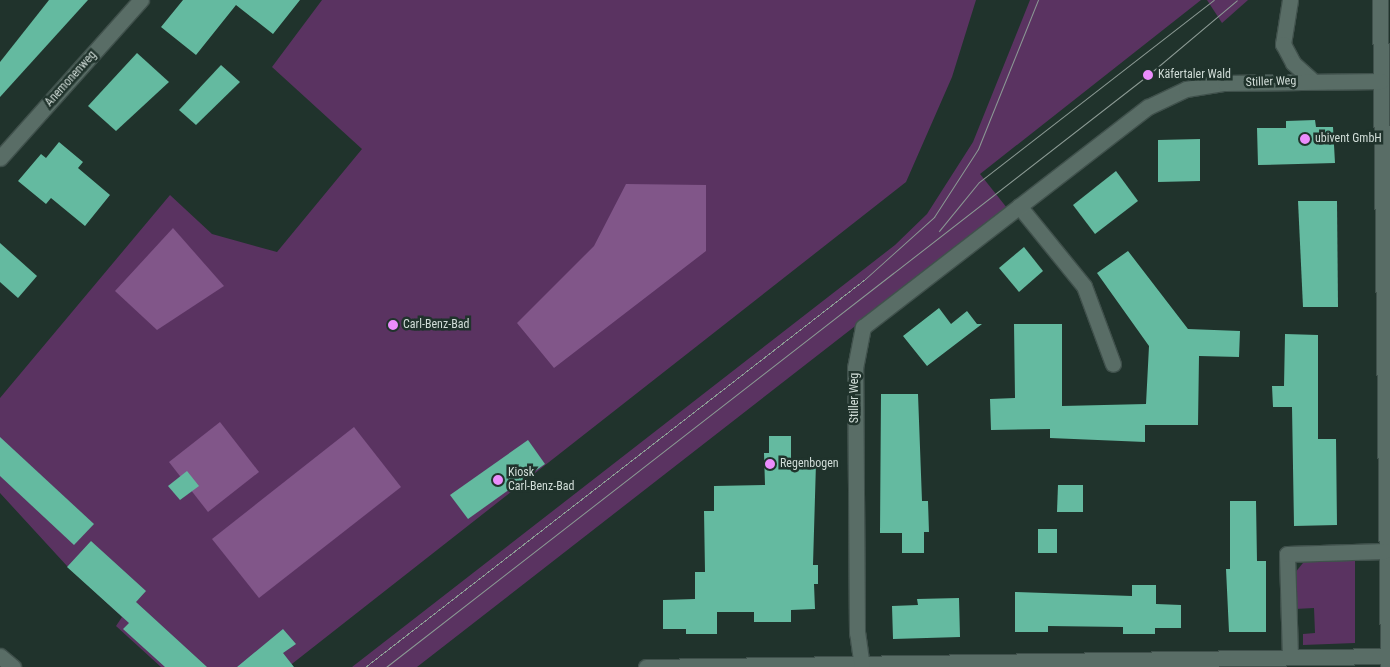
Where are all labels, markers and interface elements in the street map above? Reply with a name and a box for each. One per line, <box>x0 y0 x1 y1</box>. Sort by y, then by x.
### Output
street label: Anemonenweg <box>42 48 100 110</box>
place label: Käfertaler Wald <box>1158 68 1231 82</box>
marker: Käfertaler Wald <box>1142 69 1154 81</box>
street label: Stiller Weg <box>1245 74 1297 90</box>
place label: ubivent GmbH <box>1315 132 1382 146</box>
marker: ubivent GmbH <box>1299 133 1311 145</box>
place label: Carl-Benz-Bad <box>403 318 469 332</box>
marker: Carl-Benz-Bad <box>387 319 399 331</box>
street label: Stiller Weg <box>848 373 862 423</box>
place label: Regenbogen <box>780 457 839 471</box>
marker: Regenbogen <box>764 458 776 470</box>
place label: Kiosk Carl-Benz-Bad <box>508 466 574 494</box>
marker: Kiosk Carl-Benz-Bad <box>492 474 504 486</box>

